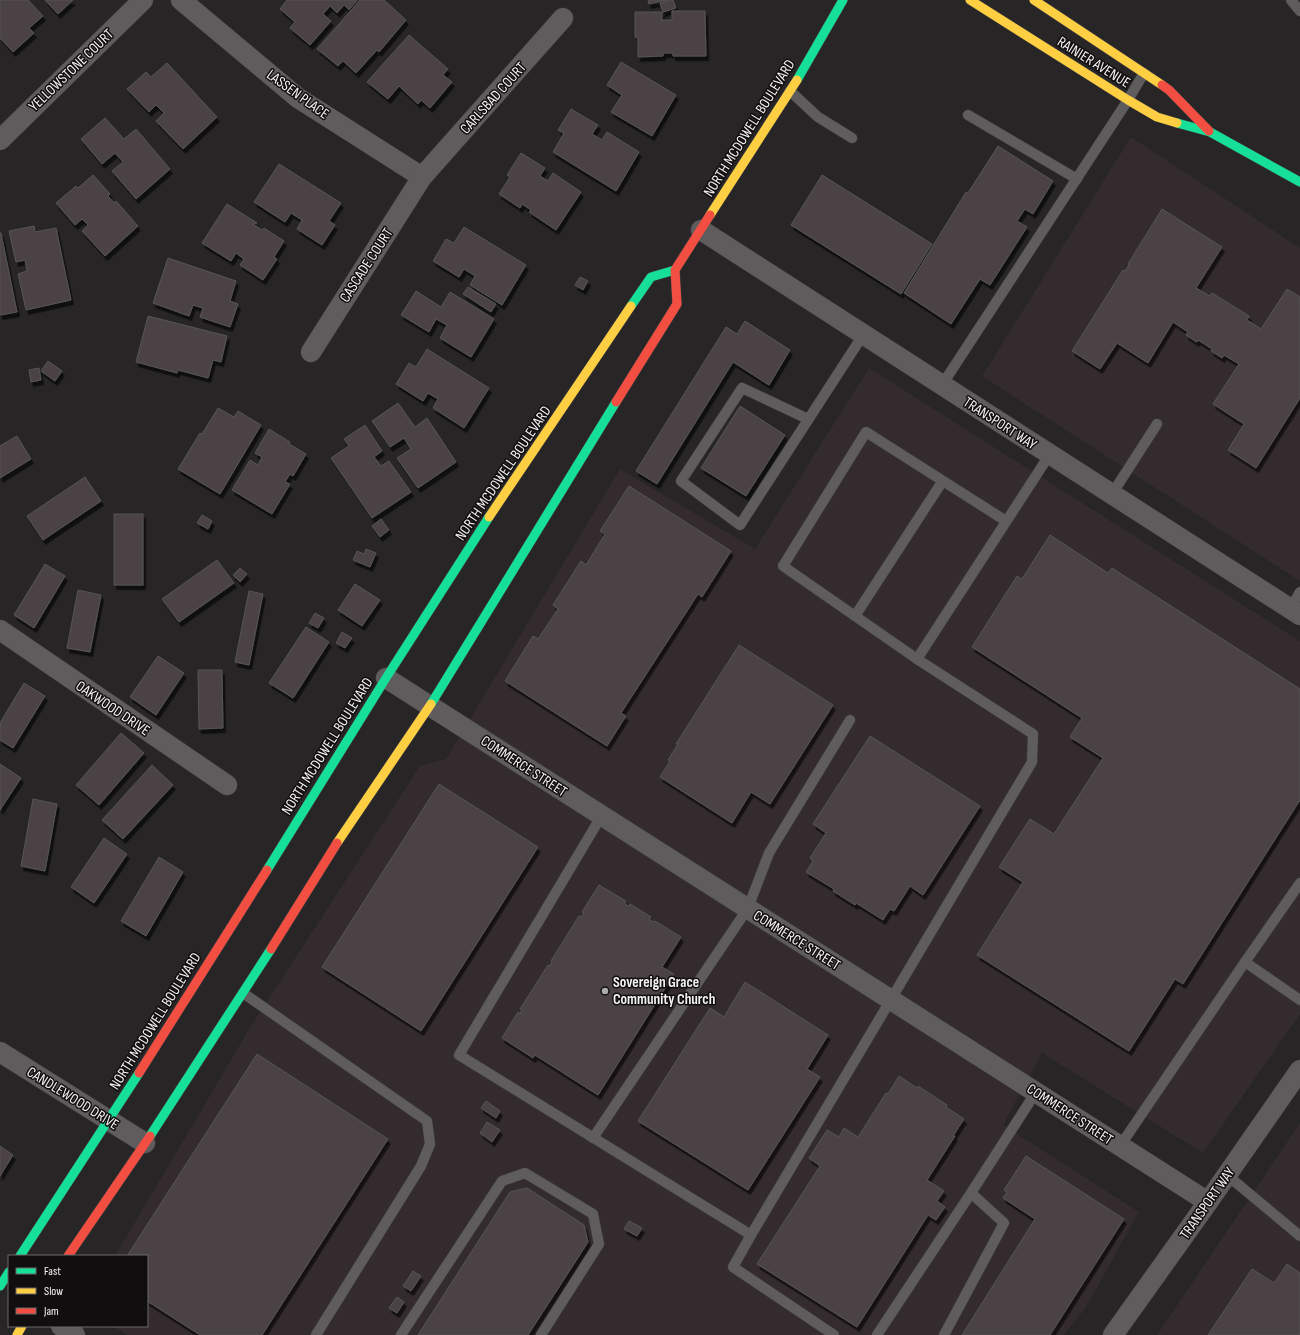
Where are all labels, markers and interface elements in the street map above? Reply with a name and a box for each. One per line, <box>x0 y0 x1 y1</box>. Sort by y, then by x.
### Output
street label: YELLOWSTONE COURT <box>25 25 118 116</box>
street label: RAINIER AVENUE <box>1054 32 1134 92</box>
street label: NORTH MCDOWELL BOULEVARD <box>699 56 799 200</box>
street label: CARLSBAD COURT <box>456 58 531 138</box>
street label: LASSEN PLACE <box>263 65 333 123</box>
street label: CASCADE COURT <box>335 225 397 306</box>
street label: TRANSPORT WAY <box>959 393 1041 455</box>
street label: NORTH MCDOWELL BOULEVARD <box>451 402 556 544</box>
street label: NORTH MCDOWELL BOULEVARD <box>277 674 377 818</box>
street label: OAKWOOD DRIVE <box>72 677 153 740</box>
street label: COMMERCE STREET <box>477 731 570 801</box>
street label: COMMERCE STREET <box>750 906 844 975</box>
street label: NORTH MCDOWELL BOULEVARD <box>105 949 205 1093</box>
place label: Sovereign Grace Community Church <box>613 973 715 1009</box>
marker: Sovereign Grace Community Church <box>600 986 610 996</box>
street label: CANDLEWOOD DRIVE <box>23 1063 122 1134</box>
street label: COMMERCE STREET <box>1023 1079 1116 1149</box>
street label: TRANSPORT WAY <box>1176 1163 1240 1243</box>
legend <box>8 1255 148 1327</box>
text: Fast <box>44 1264 61 1279</box>
text: Slow <box>44 1284 63 1299</box>
text: Jam <box>43 1304 59 1319</box>

